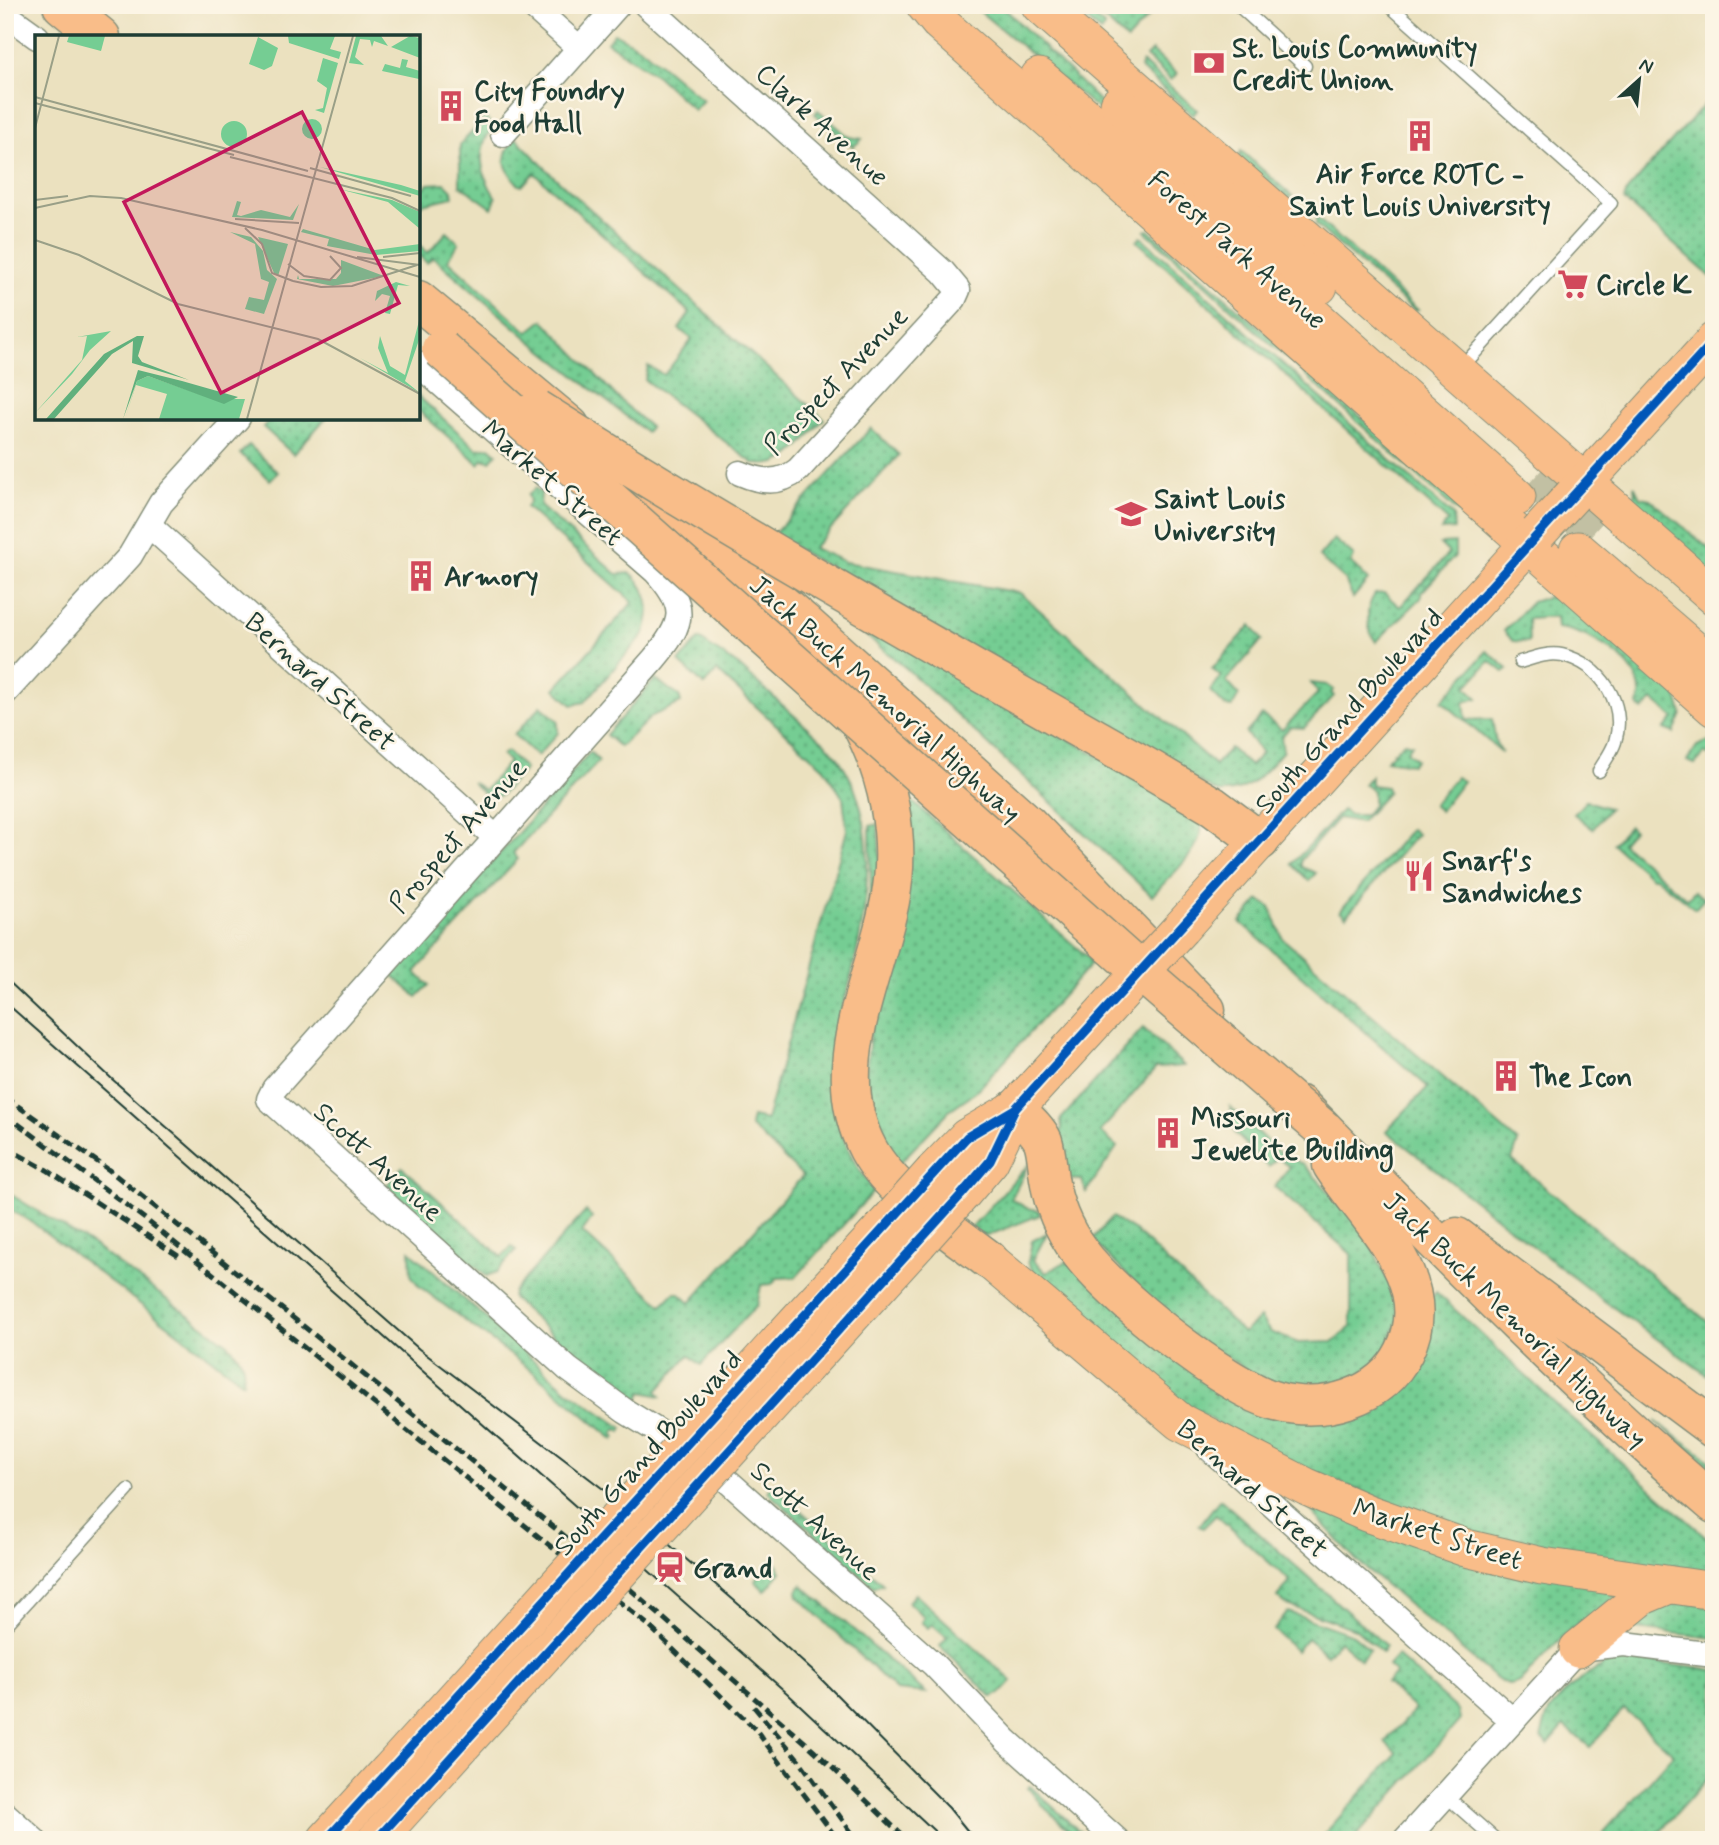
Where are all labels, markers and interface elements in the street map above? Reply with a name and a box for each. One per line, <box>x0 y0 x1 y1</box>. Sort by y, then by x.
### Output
place label: St. Louis Community Credit Union <box>1232 31 1477 100</box>
inset map <box>35 35 420 420</box>
bank icon: St. Louis Community Credit Union <box>1192 46 1226 80</box>
north arrow <box>1604 46 1674 116</box>
text: N <box>1635 52 1657 80</box>
street label: Clark Avenue <box>747 56 896 196</box>
place label: City Foundry Food Hall <box>474 74 625 143</box>
building icon: City Foundry Food Hall <box>434 89 468 123</box>
building icon: Air Force ROTC - Saint Louis University <box>1403 119 1437 153</box>
place label: Air Force ROTC - Saint Louis University <box>1289 157 1551 226</box>
street label: Forest Park Avenue <box>1139 163 1334 339</box>
supermarket icon: Circle K <box>1556 267 1590 301</box>
place label: Circle K <box>1596 268 1693 305</box>
street label: Prospect Avenue <box>756 299 917 464</box>
street label: Market Street <box>473 412 630 556</box>
place label: Saint Louis University <box>1154 482 1286 551</box>
school or university icon: Saint Louis University <box>1114 497 1148 531</box>
building icon: Armory <box>404 559 438 593</box>
place label: Armory <box>444 560 539 597</box>
street label: Jack Buck Memorial Highway <box>739 568 1028 834</box>
street label: South Grand Boulevard <box>1247 601 1453 823</box>
street label: Bernard Street <box>236 605 403 761</box>
street label: Prospect Avenue <box>381 751 536 922</box>
place label: Snarf's Sandwiches <box>1442 844 1582 913</box>
restaurant icon: Snarf's Sandwiches <box>1402 859 1436 893</box>
building icon: The Icon <box>1489 1059 1523 1093</box>
place label: The Icon <box>1529 1060 1632 1097</box>
street label: Scott Avenue <box>305 1095 450 1231</box>
place label: Missouri Jewelite Building <box>1191 1101 1394 1173</box>
building icon: Missouri Jewelite Building <box>1151 1116 1185 1150</box>
street label: Jack Buck Memorial Highway <box>1373 1185 1654 1459</box>
street label: South Grand Boulevard <box>546 1343 752 1565</box>
street label: Bernard Street <box>1168 1412 1335 1568</box>
street label: Scott Avenue <box>742 1454 887 1590</box>
street label: Market Street <box>1348 1491 1527 1580</box>
station icon: Grand <box>653 1550 687 1584</box>
place label: Grand <box>693 1551 772 1588</box>

